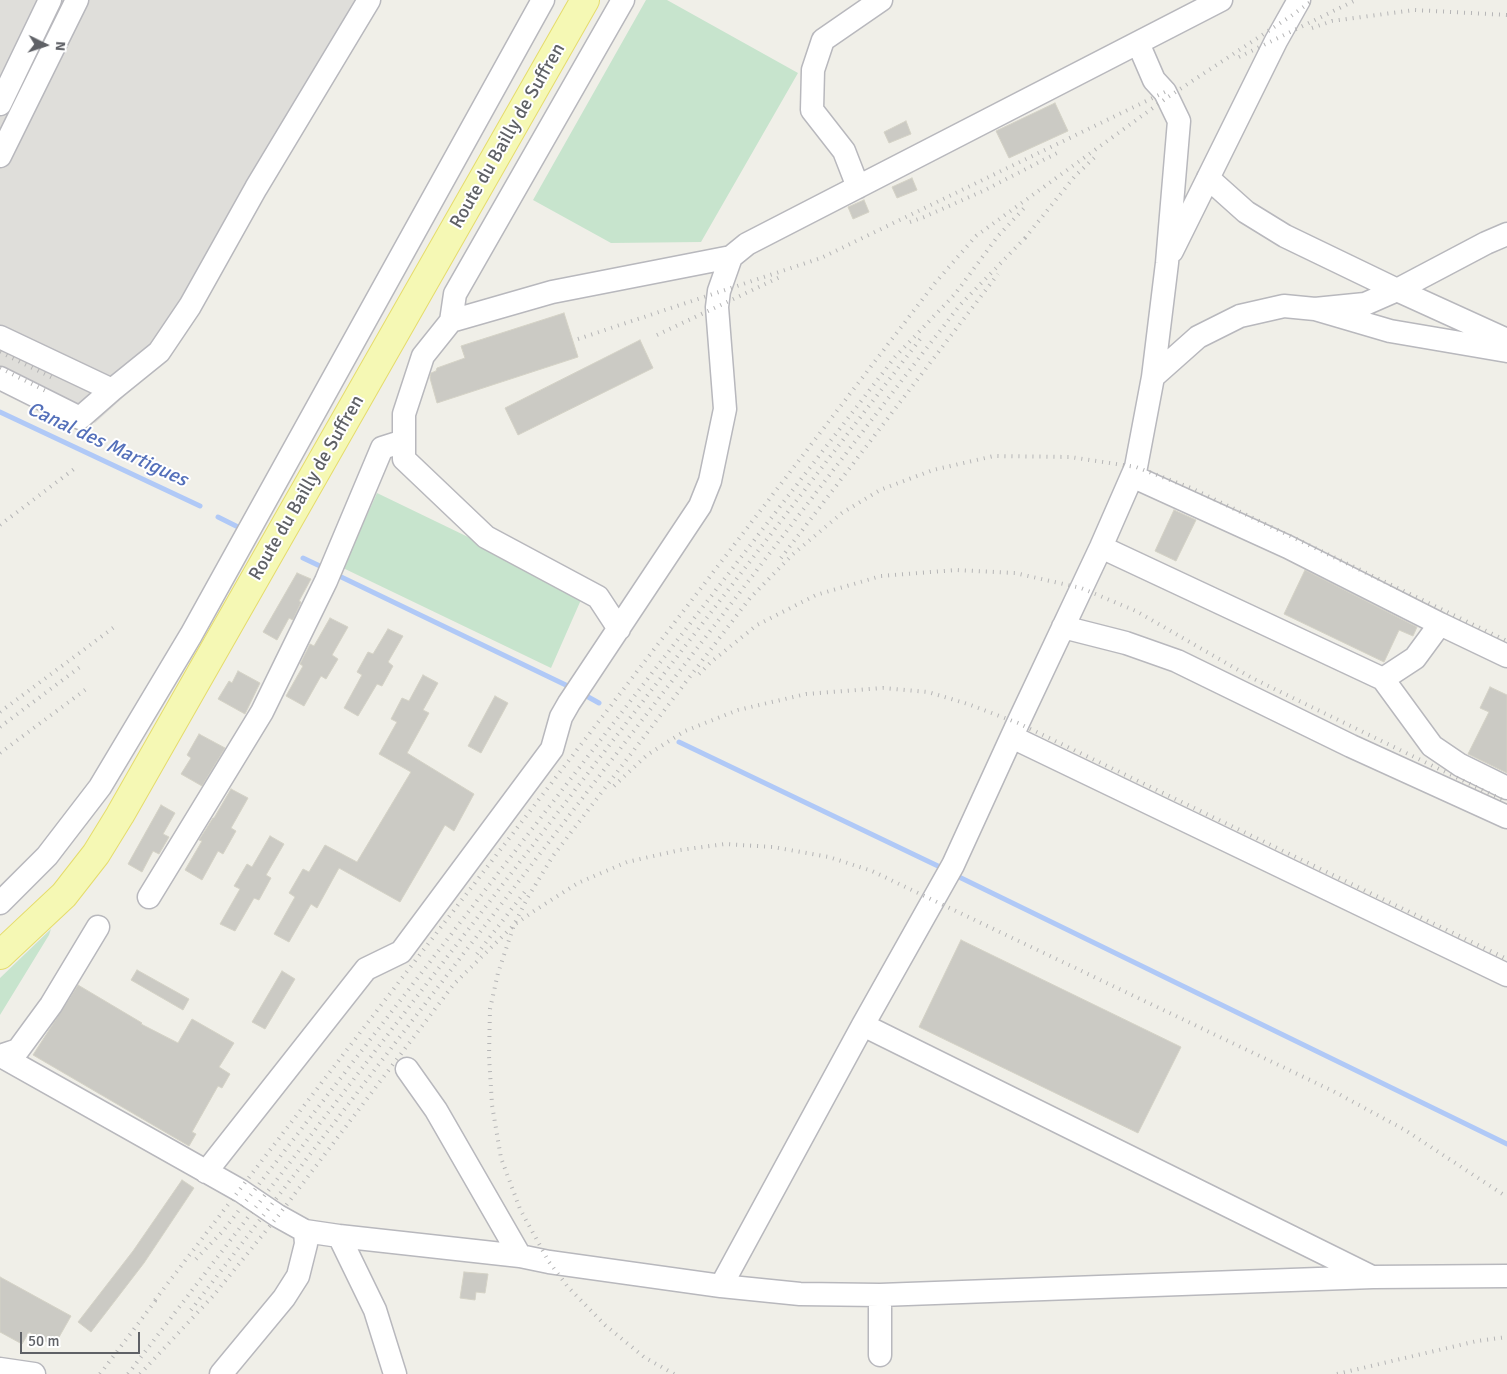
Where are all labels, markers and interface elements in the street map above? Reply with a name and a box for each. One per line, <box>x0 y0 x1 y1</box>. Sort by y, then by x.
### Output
north arrow <box>20 20 70 70</box>
street label: Route du Bailly de Suffren <box>446 39 570 233</box>
text: N <box>52 41 69 52</box>
street label: Route du Bailly de Suffren <box>245 391 369 585</box>
water label: Canal des Martigues <box>23 397 191 493</box>
scale bar <box>22 1322 142 1354</box>
text: 50 m <box>28 1332 59 1350</box>

